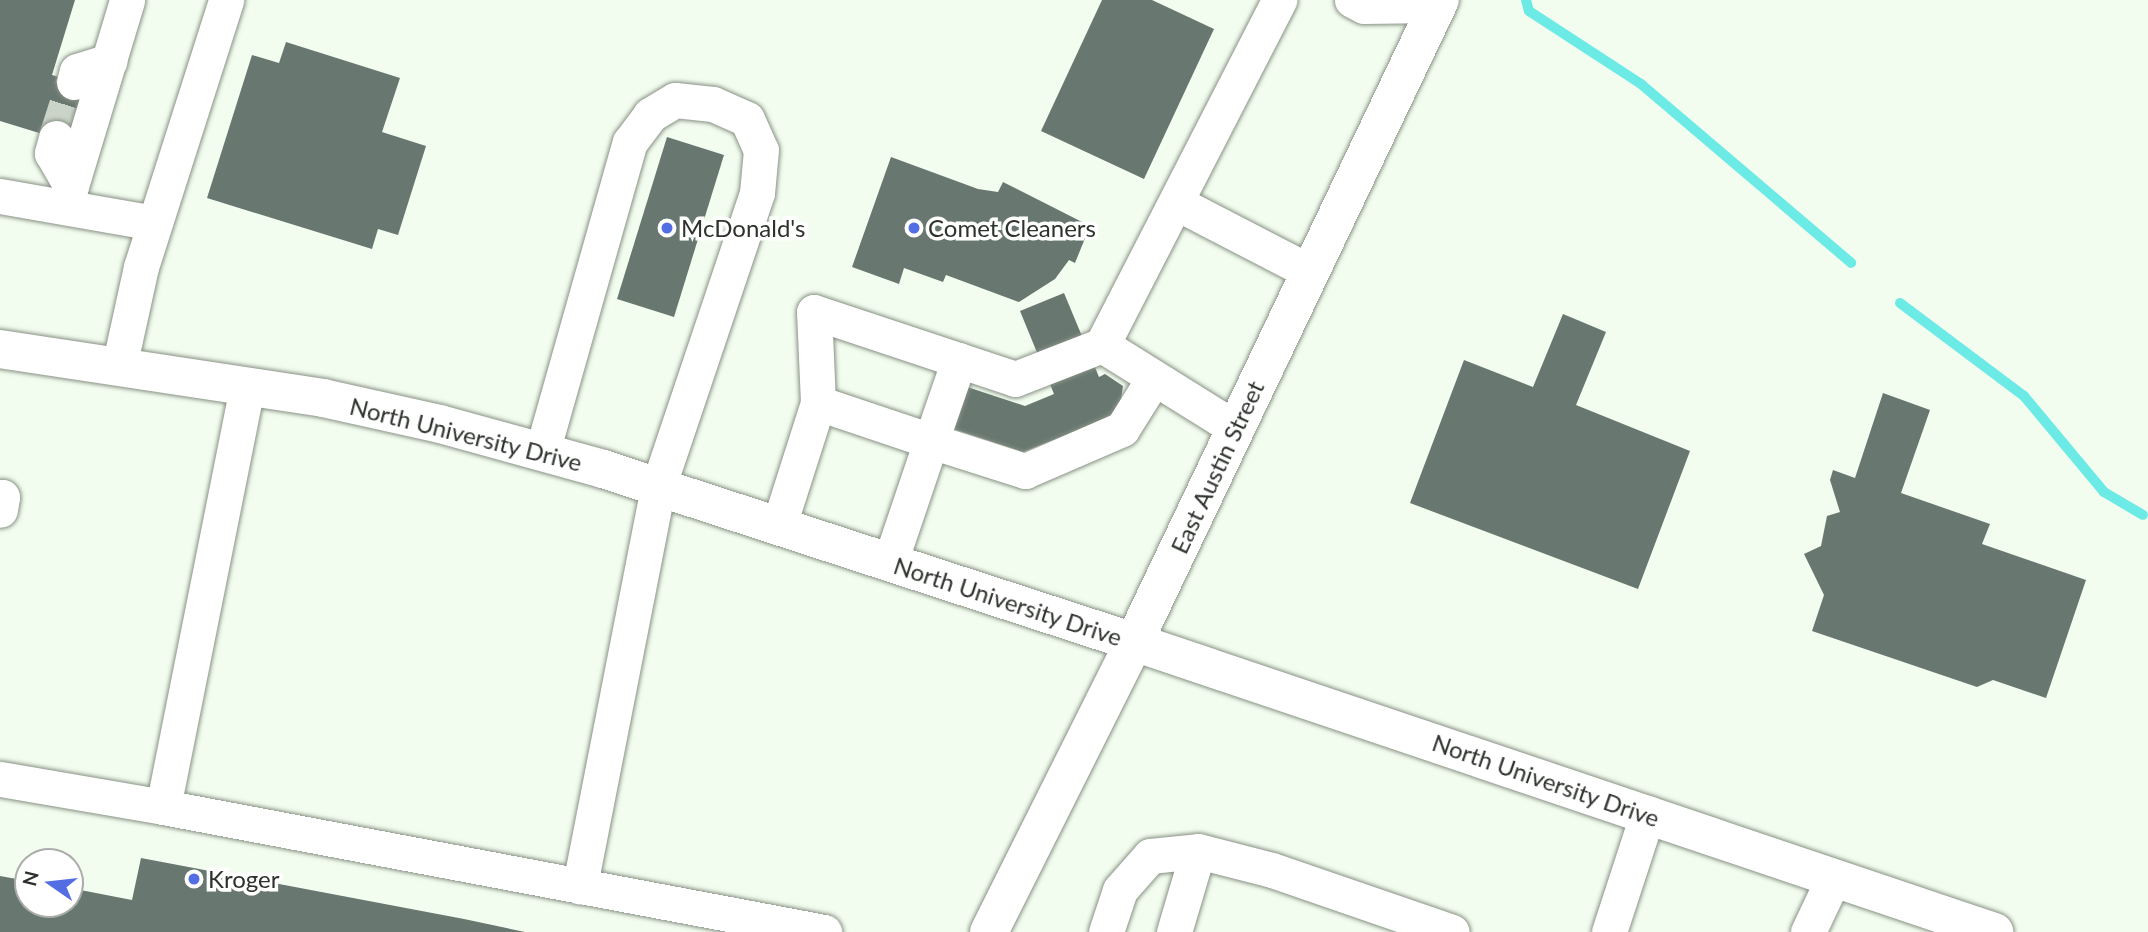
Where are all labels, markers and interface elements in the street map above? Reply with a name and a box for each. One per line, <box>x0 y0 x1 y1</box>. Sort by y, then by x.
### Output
place label: McDonald's <box>681 214 805 242</box>
place label: Comet Cleaners <box>928 214 1096 242</box>
marker: McDonald's <box>659 220 675 236</box>
marker: Comet Cleaners <box>906 220 922 236</box>
street label: East Austin Street <box>1164 376 1270 558</box>
street label: North University Drive <box>347 391 585 477</box>
street label: North University Drive <box>890 550 1126 652</box>
street label: North University Drive <box>1428 728 1664 832</box>
north arrow <box>14 848 84 918</box>
place label: Kroger <box>208 865 279 893</box>
text: N <box>17 868 43 888</box>
marker: Kroger <box>186 871 202 887</box>

